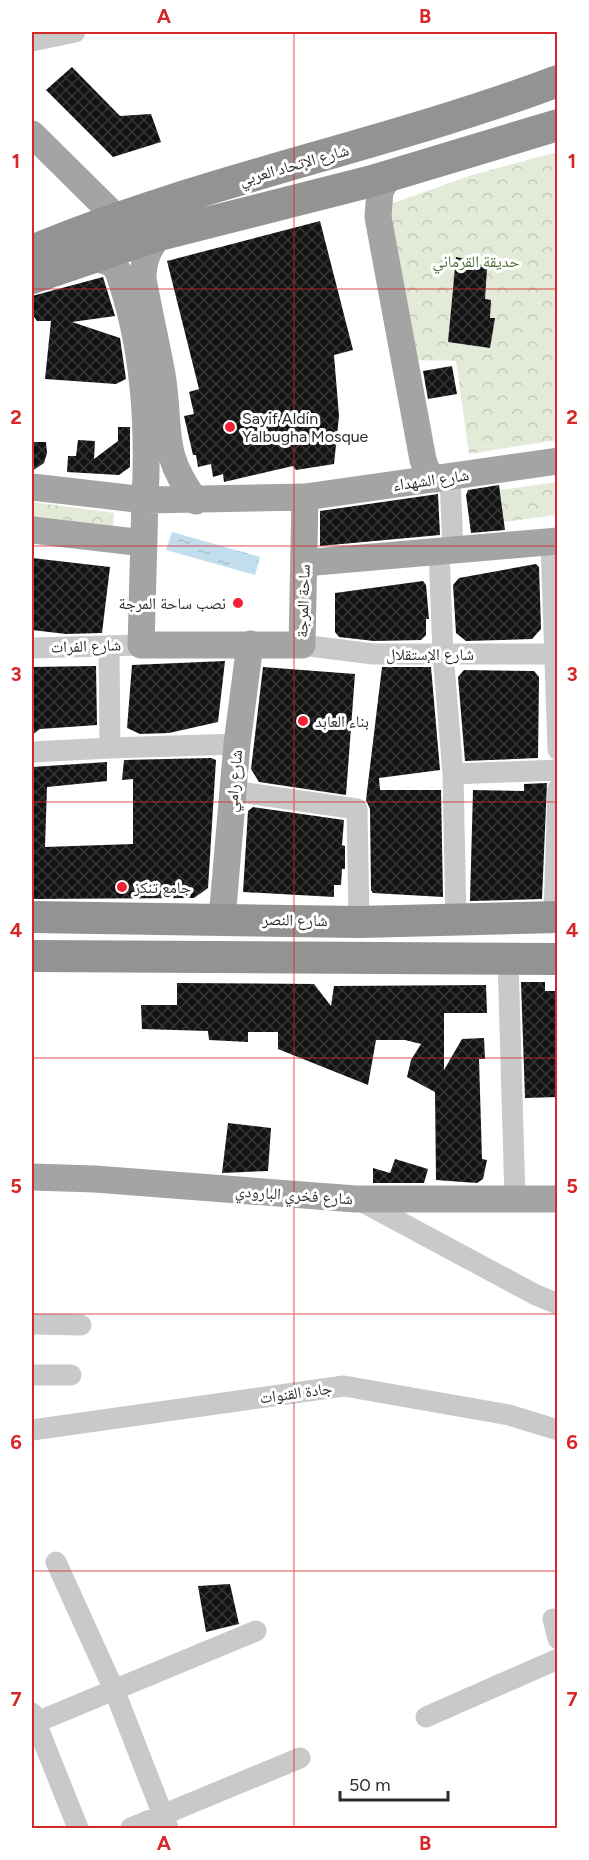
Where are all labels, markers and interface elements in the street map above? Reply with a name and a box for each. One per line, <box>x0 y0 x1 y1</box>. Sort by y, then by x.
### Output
text: A <box>157 4 172 28</box>
text: B <box>419 4 431 28</box>
street label: شارع الإتحاد العربي <box>237 140 352 193</box>
text: 1 <box>12 149 20 173</box>
text: 1 <box>568 149 576 173</box>
park label: حديقة القرماني <box>432 252 520 274</box>
text: 2 <box>10 405 22 429</box>
text: 2 <box>566 405 578 429</box>
place label: Sayif Aldin Yalbugha Mosque <box>242 409 369 446</box>
marker: Sayif Aldin Yalbugha Mosque <box>223 420 237 434</box>
street label: شارع الشهداء <box>392 465 470 496</box>
street label: ساحة المرجة <box>292 564 314 638</box>
place label: نصب ساحة المرجة <box>119 594 226 613</box>
marker: نصب ساحة المرجة <box>231 596 245 610</box>
street label: شارع الفرات <box>50 635 122 658</box>
street label: شارع الإستقلال <box>386 645 474 665</box>
text: 3 <box>10 662 22 686</box>
text: 3 <box>566 662 578 686</box>
place label: بناء العابد <box>315 712 369 731</box>
marker: بناء العابد <box>296 714 310 728</box>
street label: شارع رامي <box>222 749 249 813</box>
place label: جامع تنكز <box>133 878 191 898</box>
marker: جامع تنكز <box>115 880 129 894</box>
street label: شارع النصر <box>261 910 328 931</box>
text: 4 <box>10 918 23 942</box>
text: 4 <box>566 918 579 942</box>
text: 5 <box>10 1174 22 1198</box>
text: 5 <box>566 1174 578 1198</box>
street label: شارع فخري البارودي <box>234 1181 354 1212</box>
street label: جادة القنوات <box>259 1379 333 1407</box>
text: 6 <box>10 1430 22 1454</box>
text: 6 <box>566 1430 578 1454</box>
text: 7 <box>10 1687 22 1711</box>
text: 7 <box>566 1687 578 1711</box>
scale bar <box>340 1764 448 1802</box>
text: 50 m <box>349 1774 391 1796</box>
text: A <box>157 1831 172 1855</box>
text: B <box>419 1831 431 1855</box>

